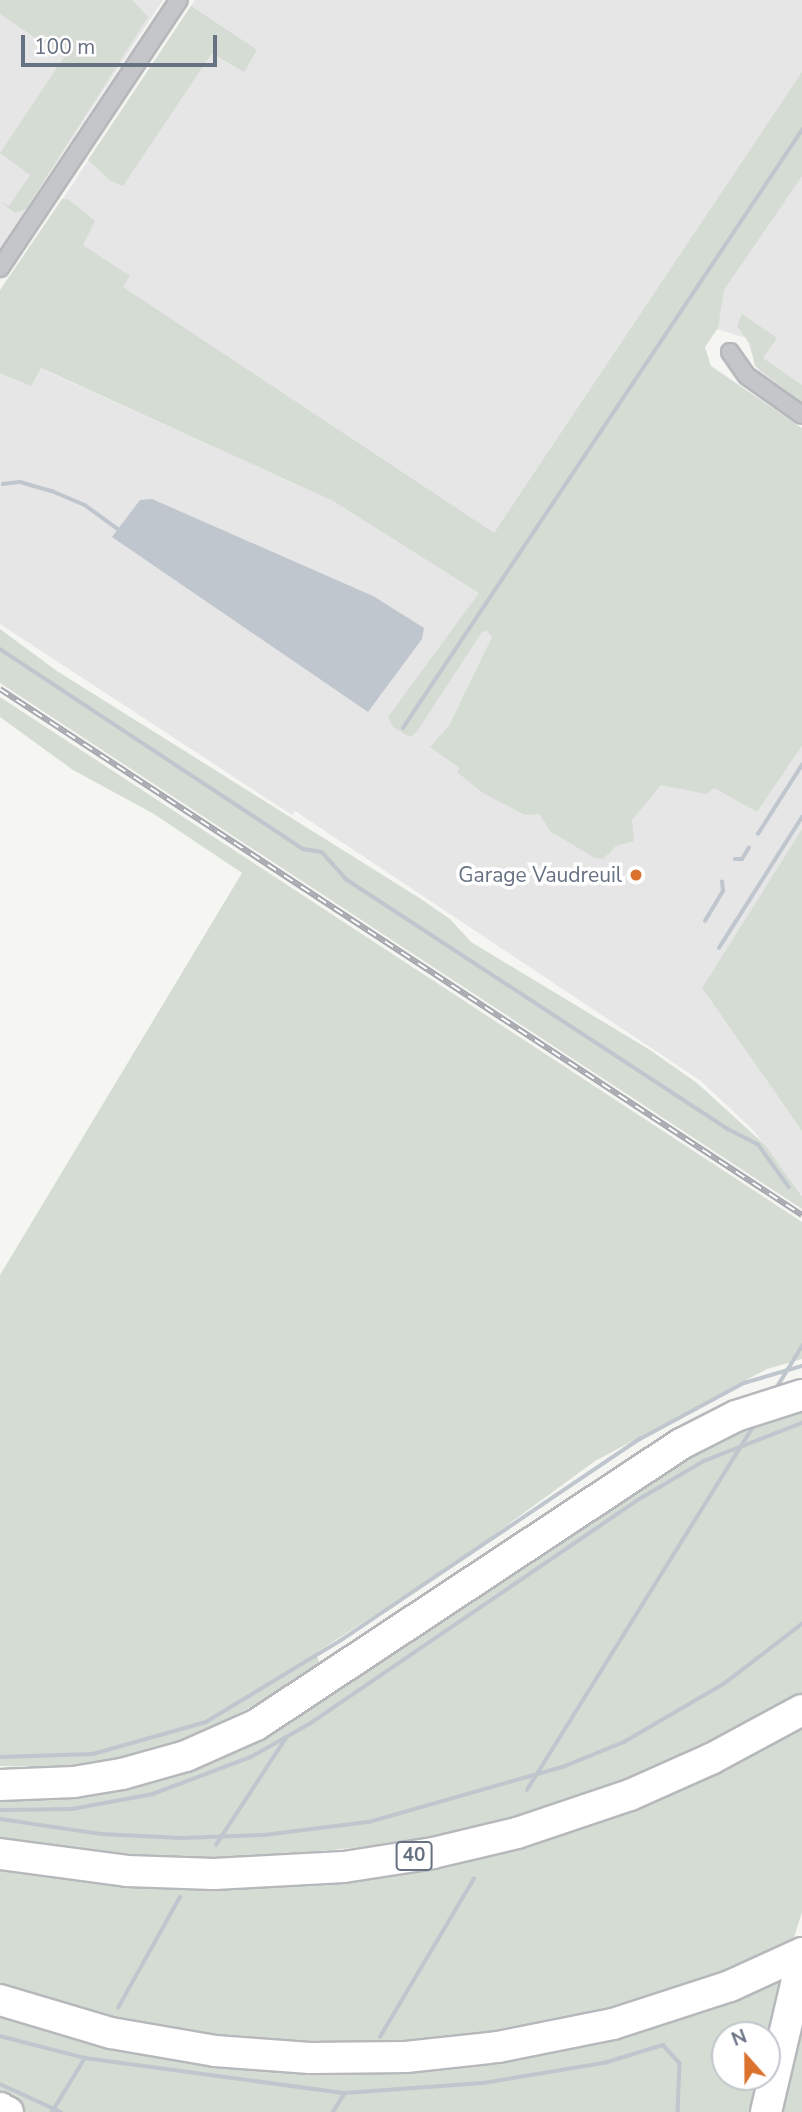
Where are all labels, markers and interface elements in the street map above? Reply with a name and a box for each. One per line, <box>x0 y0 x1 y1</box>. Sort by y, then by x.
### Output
scale bar <box>24 21 220 65</box>
text: 100 m <box>34 33 95 61</box>
place label: Garage Vaudreuil <box>458 862 622 888</box>
marker: Garage Vaudreuil <box>628 867 644 883</box>
road number: 40 <box>395 1840 433 1872</box>
north arrow <box>711 2021 781 2091</box>
text: N <box>728 2024 750 2053</box>

